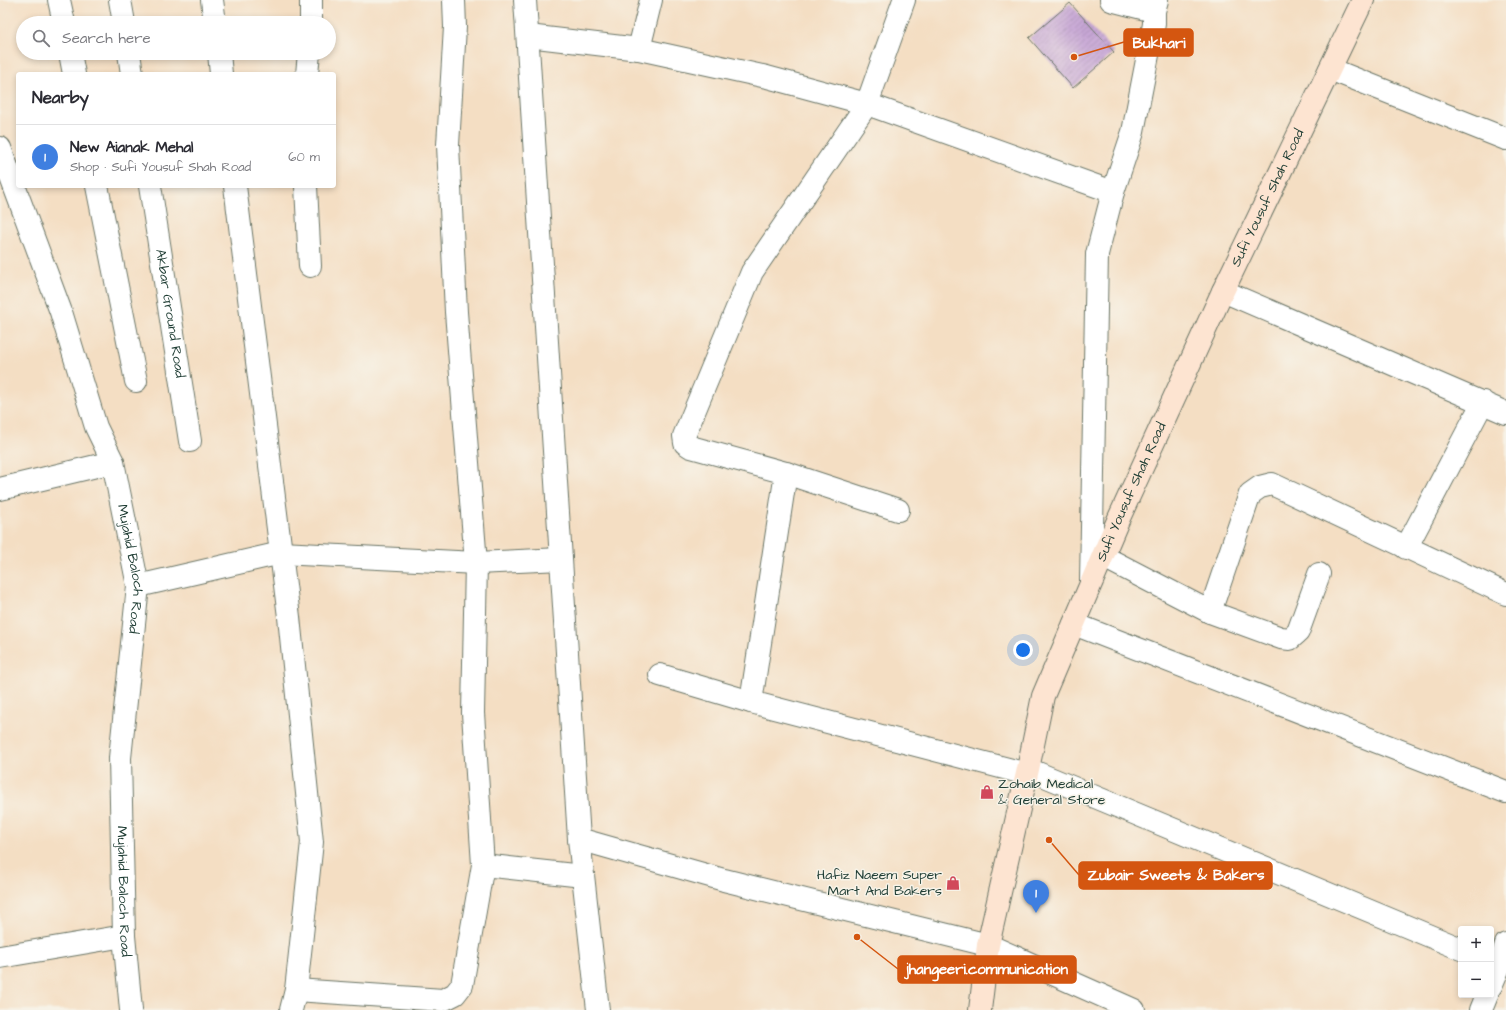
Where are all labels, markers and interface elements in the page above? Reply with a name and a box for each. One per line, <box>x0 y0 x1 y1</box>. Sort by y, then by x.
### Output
search box <box>16 16 336 60</box>
icon: search <box>30 27 52 49</box>
text: Search here <box>62 28 151 49</box>
callout: Bukhari <box>1124 29 1193 56</box>
text: Bukhari <box>1132 33 1186 54</box>
text: Nearby <box>32 86 89 110</box>
street label: Sufi Yousuf Shah Road <box>1226 126 1309 270</box>
text: New Aianak Mehal <box>70 137 193 158</box>
text: 1 <box>44 148 46 166</box>
text: 60 m <box>288 148 320 166</box>
text: Shop · Sufi Yousuf Shah Road <box>70 158 251 176</box>
street label: Akbar Ground Road <box>150 248 190 379</box>
street label: Sufi Yousuf Shah Road <box>1092 419 1171 564</box>
street label: Mujahid Baloch Road <box>112 503 148 635</box>
your location <box>1013 640 1033 660</box>
place label: Zohaib Medical & General Store <box>998 774 1106 810</box>
shop icon: Zohaib Medical & General Store <box>979 784 995 800</box>
street label: Mujahid Baloch Road <box>112 826 136 958</box>
callout: Zubair Sweets & Bakers <box>1079 862 1272 889</box>
place label: Hafiz Naeem Super Mart And Bakers <box>817 865 942 901</box>
text: Zubair Sweets & Bakers <box>1087 865 1265 886</box>
shop icon: Hafiz Naeem Super Mart And Bakers <box>945 875 961 891</box>
pin: 1 <box>1023 880 1049 913</box>
map controls <box>1458 926 1494 998</box>
button: + <box>1458 926 1494 962</box>
callout: jhangeeri.communication <box>898 956 1076 983</box>
text: jhangeeri.communication <box>904 959 1068 982</box>
button: − <box>1458 962 1494 998</box>

